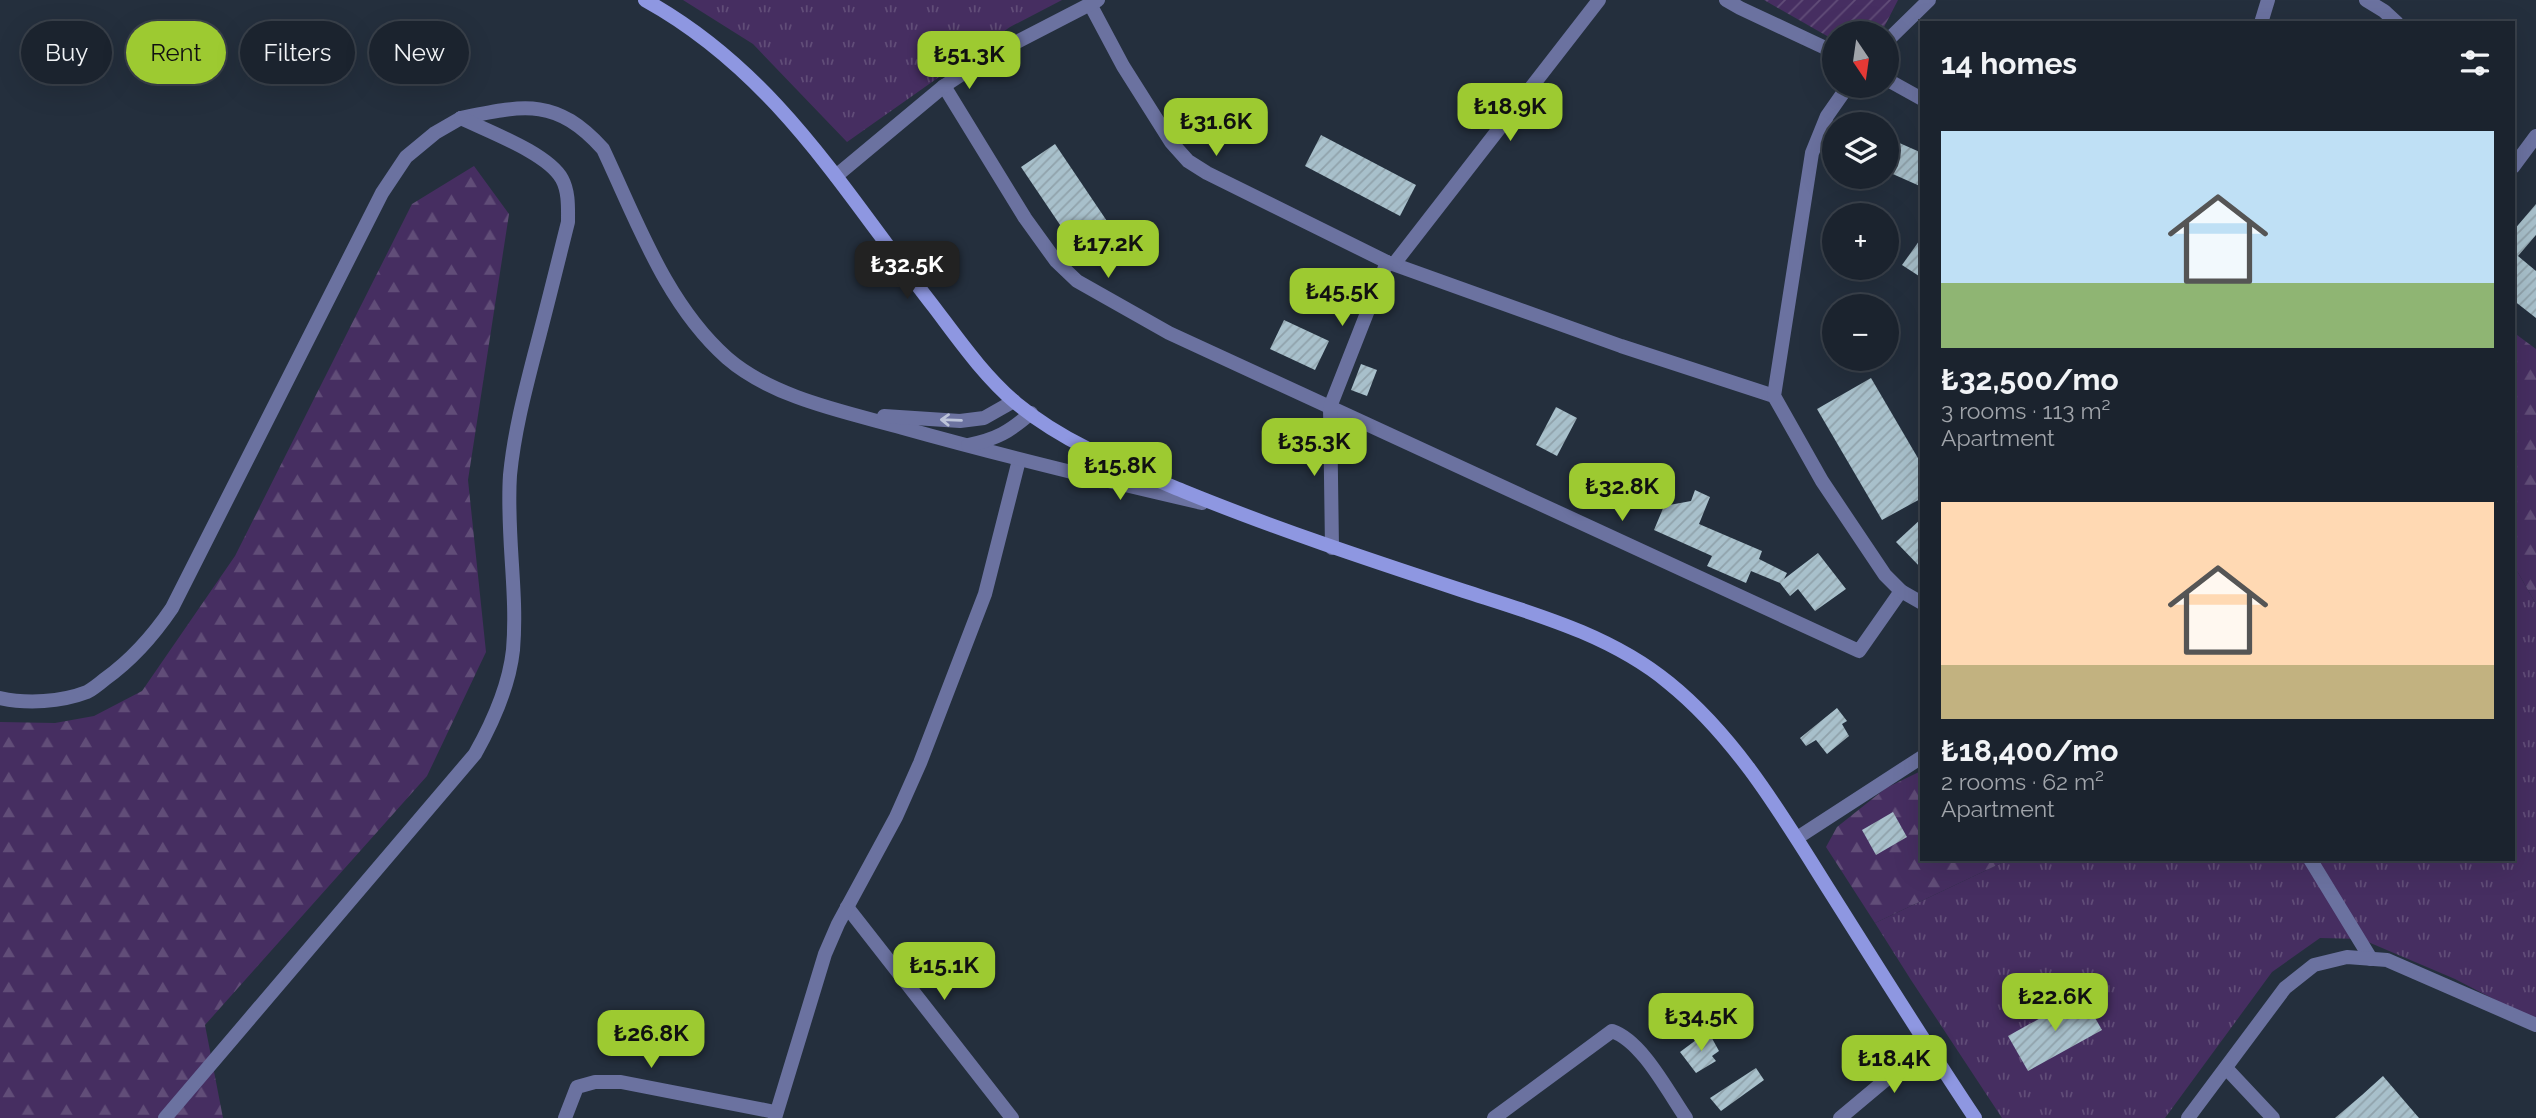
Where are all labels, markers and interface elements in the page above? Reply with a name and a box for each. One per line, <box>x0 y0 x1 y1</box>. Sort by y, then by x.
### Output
chip: Buy <box>21 21 112 84</box>
chip: Rent <box>126 21 226 84</box>
chip: Filters <box>240 21 355 84</box>
chip: New <box>369 21 469 84</box>
north arrow <box>1822 21 1899 98</box>
map controls <box>1822 21 1899 371</box>
pin: ₺51.3K <box>912 32 1026 91</box>
text: ₺51.3K <box>933 40 1005 67</box>
icon: filters <box>2456 44 2494 82</box>
text: 14 homes <box>1941 46 2077 81</box>
pin: ₺18.9K <box>1453 83 1567 143</box>
text: ₺18.9K <box>1473 92 1547 119</box>
pin: ₺31.6K <box>1159 99 1273 158</box>
text: ₺31.6K <box>1180 107 1252 134</box>
button: layers <box>1822 112 1899 189</box>
icon: home <box>2155 176 2281 302</box>
button: + <box>1822 203 1899 280</box>
pin: ₺17.2K <box>1051 220 1165 280</box>
text: ₺17.2K <box>1073 229 1143 256</box>
pin: ₺32.5K <box>850 242 964 301</box>
text: ₺32.5K <box>871 250 943 277</box>
pin: ₺45.5K <box>1285 268 1399 328</box>
text: ₺45.5K <box>1306 277 1378 304</box>
button: − <box>1822 294 1899 371</box>
text: ₺32,500/mo <box>1941 362 2119 397</box>
text: 3 rooms · 113 m² <box>1941 397 2110 424</box>
one-way arrow <box>940 414 963 427</box>
pin: ₺35.3K <box>1257 419 1371 478</box>
text: Apartment <box>1941 424 2055 451</box>
text: ₺35.3K <box>1278 427 1350 454</box>
pin: ₺15.8K <box>1063 442 1177 502</box>
text: ₺15.8K <box>1084 451 1156 478</box>
pin: ₺32.8K <box>1565 463 1679 523</box>
text: ₺32.8K <box>1585 472 1659 499</box>
icon: home <box>2155 547 2281 673</box>
text: ₺18,400/mo <box>1941 733 2118 768</box>
text: 2 rooms · 62 m² <box>1941 768 2104 795</box>
text: Apartment <box>1941 795 2055 822</box>
pin: ₺15.1K <box>887 942 1001 1002</box>
text: ₺15.1K <box>909 951 979 978</box>
pin: ₺22.6K <box>1998 974 2112 1033</box>
text: ₺22.6K <box>2018 982 2092 1009</box>
pin: ₺34.5K <box>1644 993 1758 1053</box>
text: ₺34.5K <box>1665 1002 1737 1029</box>
pin: ₺26.8K <box>594 1010 708 1070</box>
text: ₺26.8K <box>613 1019 689 1046</box>
pin: ₺18.4K <box>1837 1036 1951 1095</box>
text: ₺18.4K <box>1858 1044 1930 1071</box>

